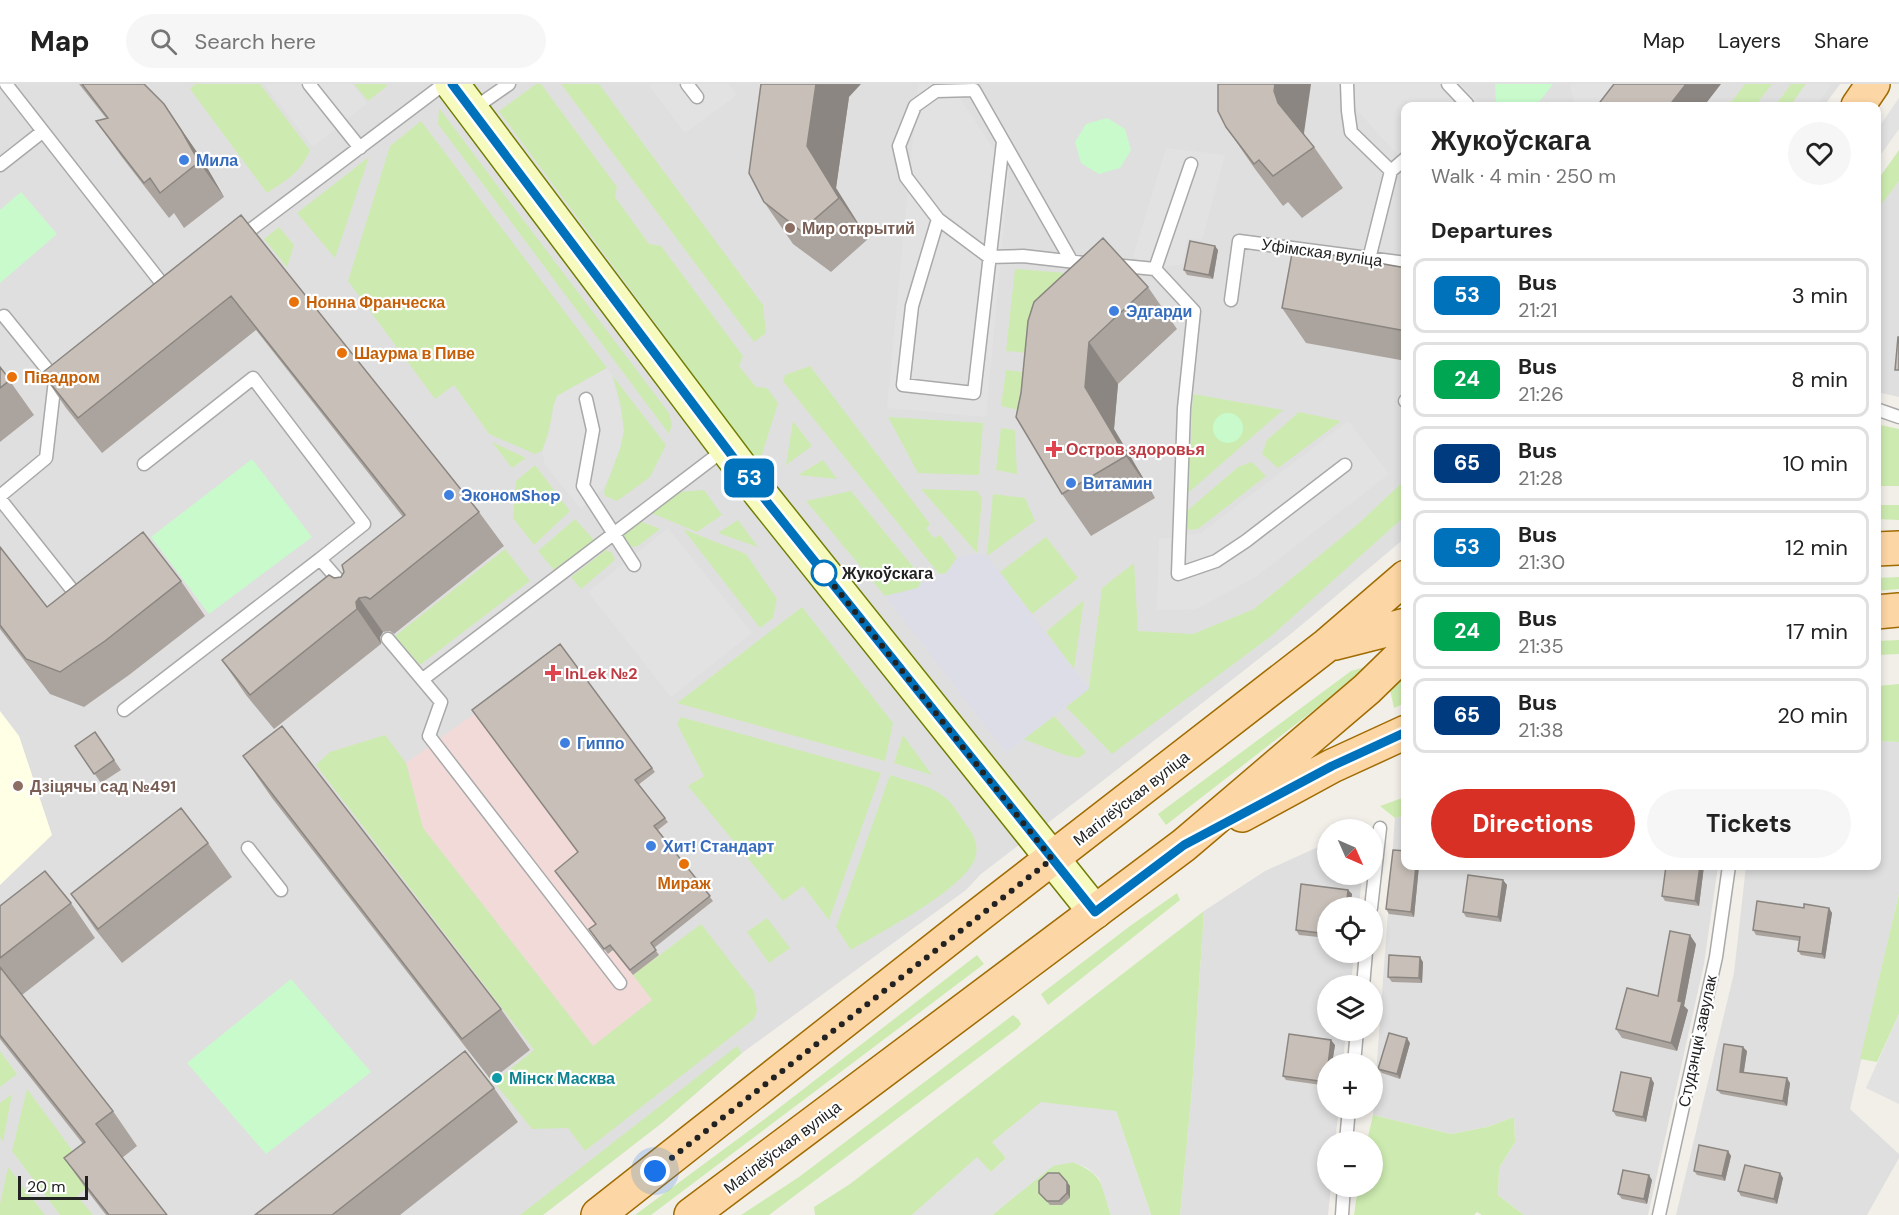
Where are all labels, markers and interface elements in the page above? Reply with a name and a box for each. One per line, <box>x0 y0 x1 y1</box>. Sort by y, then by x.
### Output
search box <box>126 14 546 68</box>
text: Map <box>30 23 90 60</box>
icon: search <box>147 25 180 58</box>
text: Search here <box>195 27 316 56</box>
text: Map <box>1643 27 1685 55</box>
text: Layers <box>1718 27 1781 55</box>
text: Share <box>1814 27 1869 55</box>
text: Жукоўскага <box>1431 122 1591 159</box>
button: heart <box>1788 122 1851 185</box>
place label: Мила <box>196 150 238 171</box>
marker: Мила <box>177 153 191 167</box>
text: Walk · 4 min · 250 m <box>1431 163 1616 189</box>
text: Departures <box>1431 216 1553 245</box>
place label: Мир открытий <box>802 218 915 239</box>
marker: Мир открытий <box>783 221 797 235</box>
street label: Уфімская вуліца <box>1260 234 1384 271</box>
text: Bus <box>1518 268 1557 297</box>
text: 53 <box>1454 281 1480 309</box>
text: 3 min <box>1792 281 1848 310</box>
place label: Нонна Франческа <box>306 292 445 313</box>
marker: Нонна Франческа <box>287 295 301 309</box>
text: 21:21 <box>1518 297 1558 323</box>
place label: Эдгарди <box>1126 301 1192 322</box>
marker: Эдгарди <box>1107 304 1121 318</box>
place label: Шаурма в Пиве <box>354 343 475 364</box>
marker: Шаурма в Пиве <box>335 346 349 360</box>
text: Bus <box>1518 352 1557 381</box>
text: 24 <box>1454 365 1480 393</box>
text: 8 min <box>1791 365 1848 394</box>
place label: Пiвадром <box>24 367 100 388</box>
marker: Пiвадром <box>5 370 19 384</box>
text: 21:26 <box>1518 381 1564 407</box>
text: Bus <box>1518 436 1557 465</box>
place label: Остров здоровья <box>1066 439 1205 460</box>
marker: Остров здоровья <box>1047 442 1061 456</box>
text: 65 <box>1454 449 1480 477</box>
text: 10 min <box>1783 449 1848 478</box>
line badge: 53 <box>722 458 776 498</box>
text: 53 <box>736 464 762 492</box>
text: 21:28 <box>1518 465 1563 491</box>
place label: Витамин <box>1083 473 1152 494</box>
marker: Витамин <box>1064 476 1078 490</box>
place label: ЭкономShop <box>461 485 561 506</box>
marker: ЭкономShop <box>442 488 456 502</box>
text: Bus <box>1518 520 1557 549</box>
text: 53 <box>1454 533 1480 561</box>
text: 12 min <box>1785 533 1848 562</box>
text: 21:30 <box>1518 549 1565 575</box>
marker: Жукоўскага <box>811 560 837 586</box>
place label: Жукоўскага <box>841 563 933 584</box>
text: Bus <box>1518 604 1557 633</box>
text: 24 <box>1454 617 1480 645</box>
text: 17 min <box>1786 617 1848 646</box>
text: 21:35 <box>1518 633 1564 659</box>
place label: InLek №2 <box>565 663 638 684</box>
marker: InLek №2 <box>546 666 560 680</box>
text: Bus <box>1518 688 1557 717</box>
text: 65 <box>1454 701 1480 729</box>
text: 20 min <box>1777 701 1848 730</box>
text: 21:38 <box>1518 717 1564 743</box>
place label: Гиппо <box>577 733 625 754</box>
marker: Гиппо <box>558 736 572 750</box>
street label: Магілёўская вуліца <box>1069 746 1194 850</box>
place label: Дзіцячы сад №491 <box>30 776 176 797</box>
marker: Дзіцячы сад №491 <box>11 779 25 793</box>
button: Directions <box>1431 789 1635 858</box>
button: Tickets <box>1647 789 1851 858</box>
north arrow <box>1317 819 1383 885</box>
map controls <box>1317 819 1383 1197</box>
place label: Хит! Стандарт <box>663 836 775 857</box>
marker: Хит! Стандарт <box>644 839 658 853</box>
marker: Мираж <box>677 857 691 871</box>
place label: Мираж <box>657 873 711 894</box>
button: locate <box>1317 897 1383 963</box>
street label: Студэнцкі завулак <box>1673 972 1722 1109</box>
button: layers <box>1317 975 1383 1041</box>
button: + <box>1317 1053 1383 1119</box>
place label: Мінск Масква <box>509 1068 615 1089</box>
marker: Мінск Масква <box>490 1071 504 1085</box>
street label: Магілёўская вуліца <box>719 1096 845 1198</box>
button: − <box>1317 1131 1383 1197</box>
your location <box>640 1156 670 1186</box>
scale bar <box>18 1173 88 1200</box>
text: 20 m <box>27 1176 66 1197</box>

